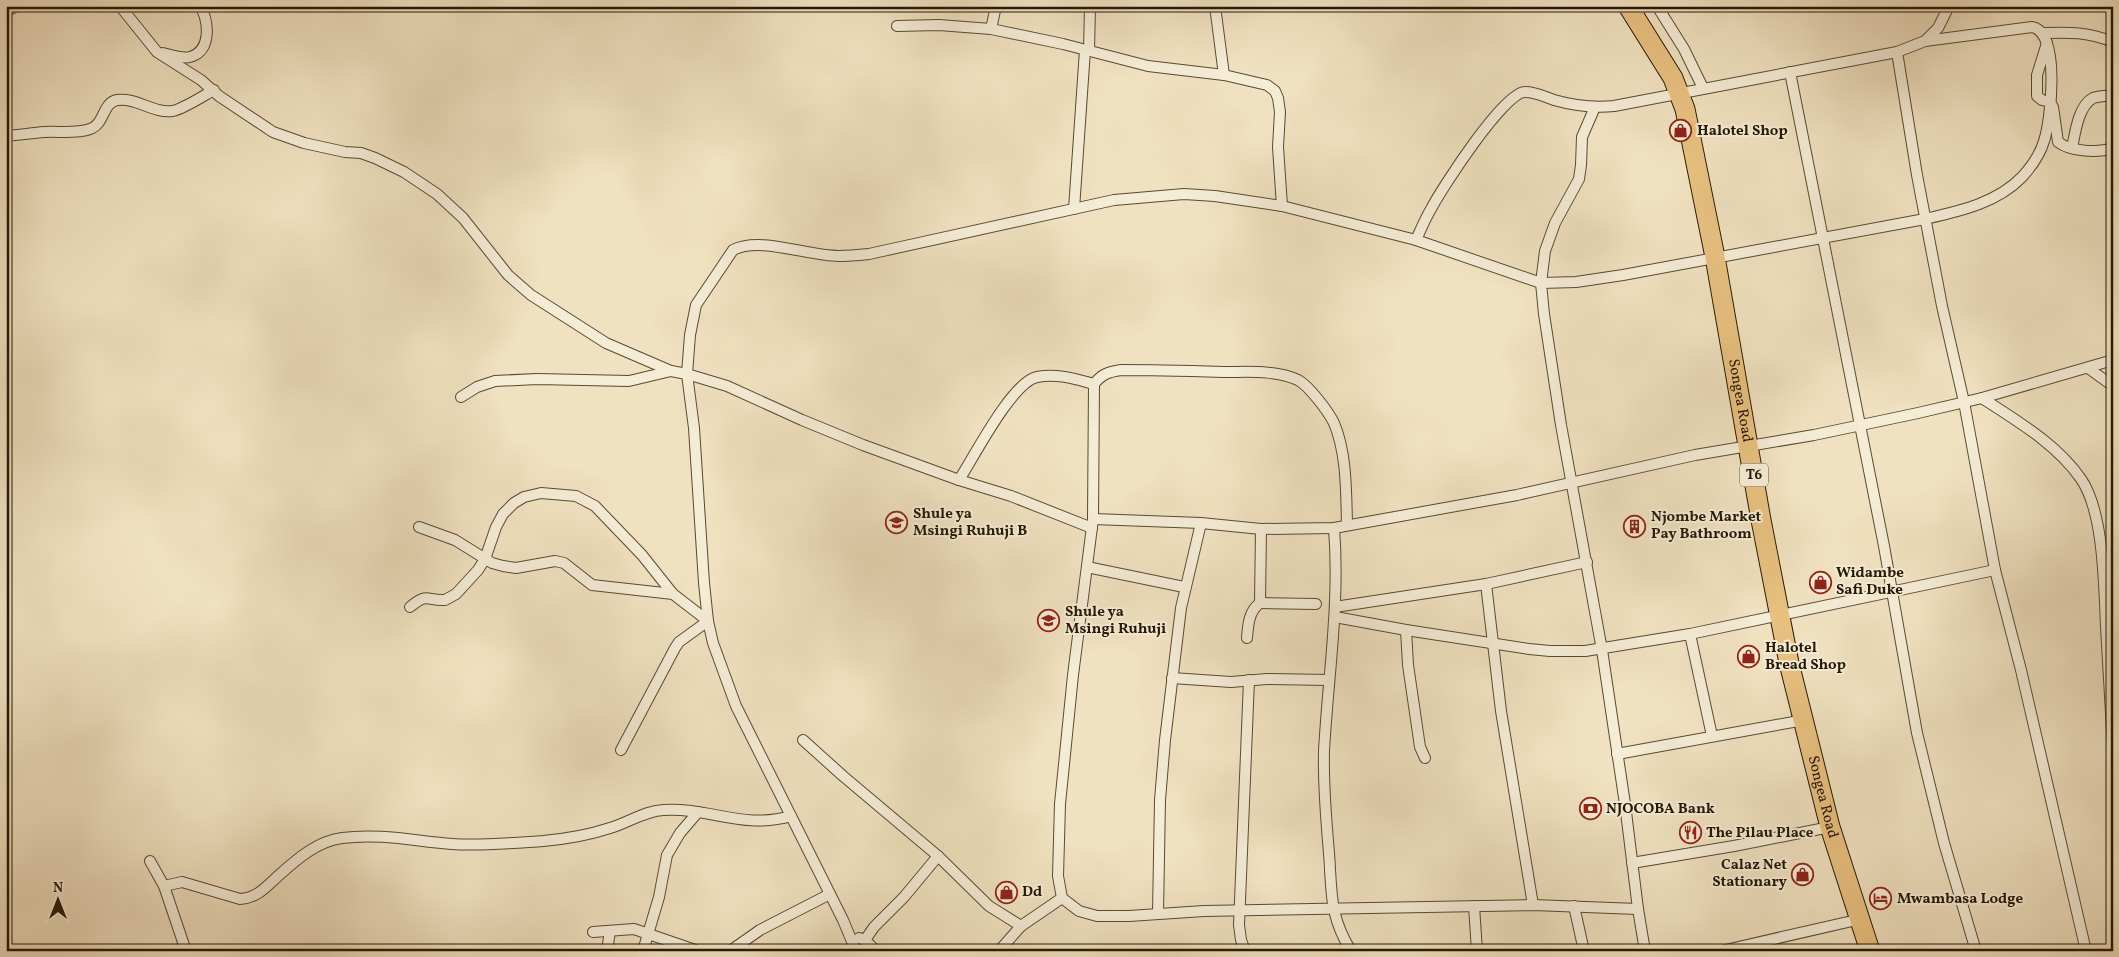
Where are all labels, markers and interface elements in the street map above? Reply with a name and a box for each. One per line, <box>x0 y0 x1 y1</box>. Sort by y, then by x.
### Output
shop icon: Halotel Shop <box>1669 119 1693 143</box>
place label: Halotel Shop <box>1697 121 1788 142</box>
street label: Songea Road <box>1723 357 1758 444</box>
road number: T6 <box>1740 464 1768 486</box>
place label: Shule ya Msingi Ruhuji B <box>913 504 1027 542</box>
place label: Njombe Market Pay Bathroom <box>1651 507 1762 545</box>
school or university icon: Shule ya Msingi Ruhuji B <box>885 511 909 535</box>
building icon: Njombe Market Pay Bathroom <box>1623 514 1647 538</box>
place label: Widambe Safi Duke <box>1836 563 1904 601</box>
shop icon: Widambe Safi Duke <box>1808 570 1832 594</box>
place label: Shule ya Msingi Ruhuji <box>1065 602 1166 640</box>
school or university icon: Shule ya Msingi Ruhuji <box>1037 609 1061 633</box>
place label: Halotel Bread Shop <box>1765 638 1846 676</box>
shop icon: Halotel Bread Shop <box>1737 645 1761 669</box>
street label: Songea Road <box>1802 754 1843 841</box>
bank icon: NJOCOBA Bank <box>1578 797 1602 821</box>
place label: NJOCOBA Bank <box>1606 799 1715 820</box>
restaurant icon: The Pilau Place <box>1678 821 1702 845</box>
place label: The Pilau Place <box>1706 823 1814 844</box>
place label: Calaz Net Stationary <box>1712 855 1788 893</box>
shop icon: Calaz Net Stationary <box>1791 862 1815 886</box>
north arrow <box>32 874 82 924</box>
text: N <box>53 879 63 898</box>
shop icon: Dd <box>994 880 1018 904</box>
place label: Dd <box>1022 882 1042 903</box>
hotel icon: Mwambasa Lodge <box>1869 887 1893 911</box>
place label: Mwambasa Lodge <box>1897 889 2023 910</box>

